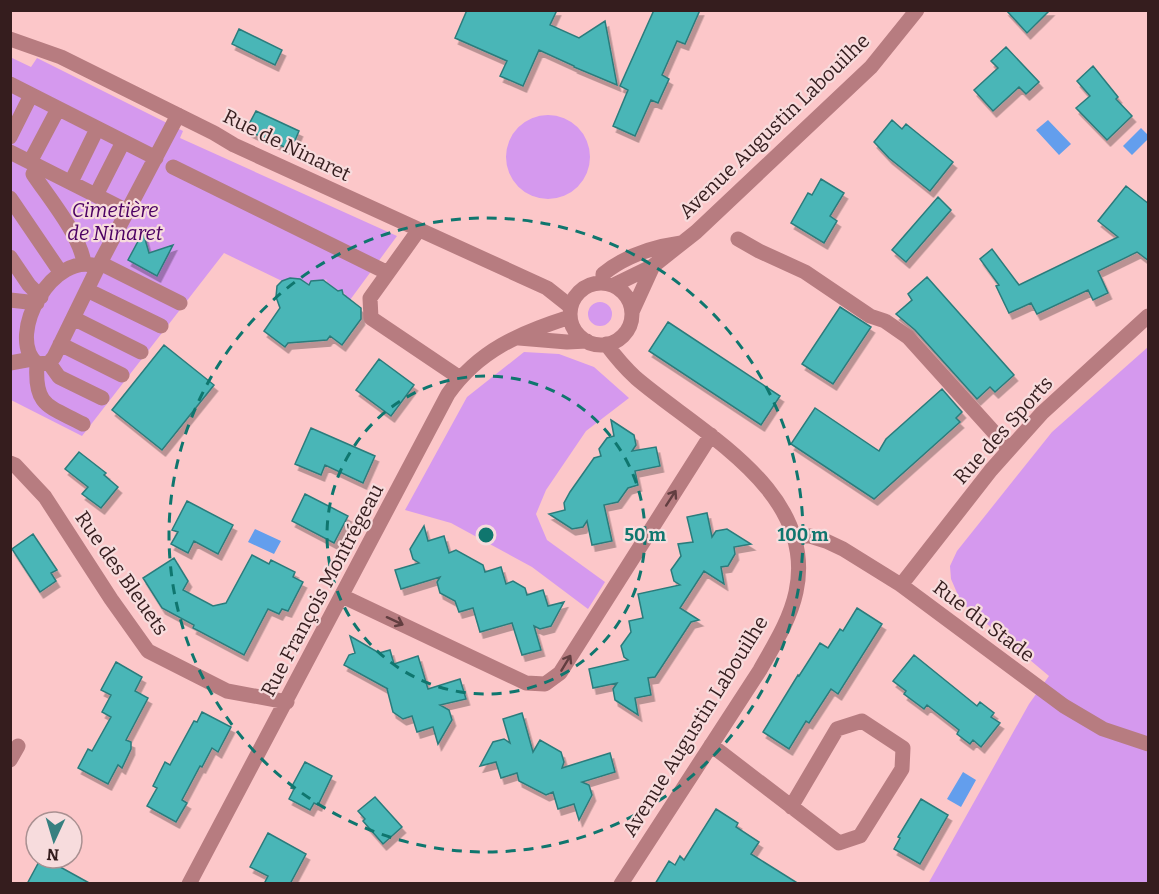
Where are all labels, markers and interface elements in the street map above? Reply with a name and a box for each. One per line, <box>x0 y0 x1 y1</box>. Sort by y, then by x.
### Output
street label: Avenue Augustin Labouilhe <box>674 29 874 223</box>
street label: Rue de Ninaret <box>219 104 355 186</box>
park label: Cimetière de Ninaret <box>67 198 164 245</box>
street label: Rue des Sports <box>948 371 1058 489</box>
street label: Rue François Montrégeau <box>256 480 388 700</box>
one-way arrow <box>665 490 677 507</box>
street label: Rue des Bleuets <box>70 506 174 640</box>
text: 50 m <box>624 524 666 546</box>
text: 100 m <box>777 524 829 546</box>
centre of rings <box>476 525 496 545</box>
street label: Rue du Stade <box>928 575 1040 667</box>
street label: Avenue Augustin Labouilhe <box>617 611 773 841</box>
one-way arrow <box>385 615 403 627</box>
one-way arrow <box>561 655 573 672</box>
north arrow <box>24 810 84 870</box>
text: N <box>46 845 60 864</box>

